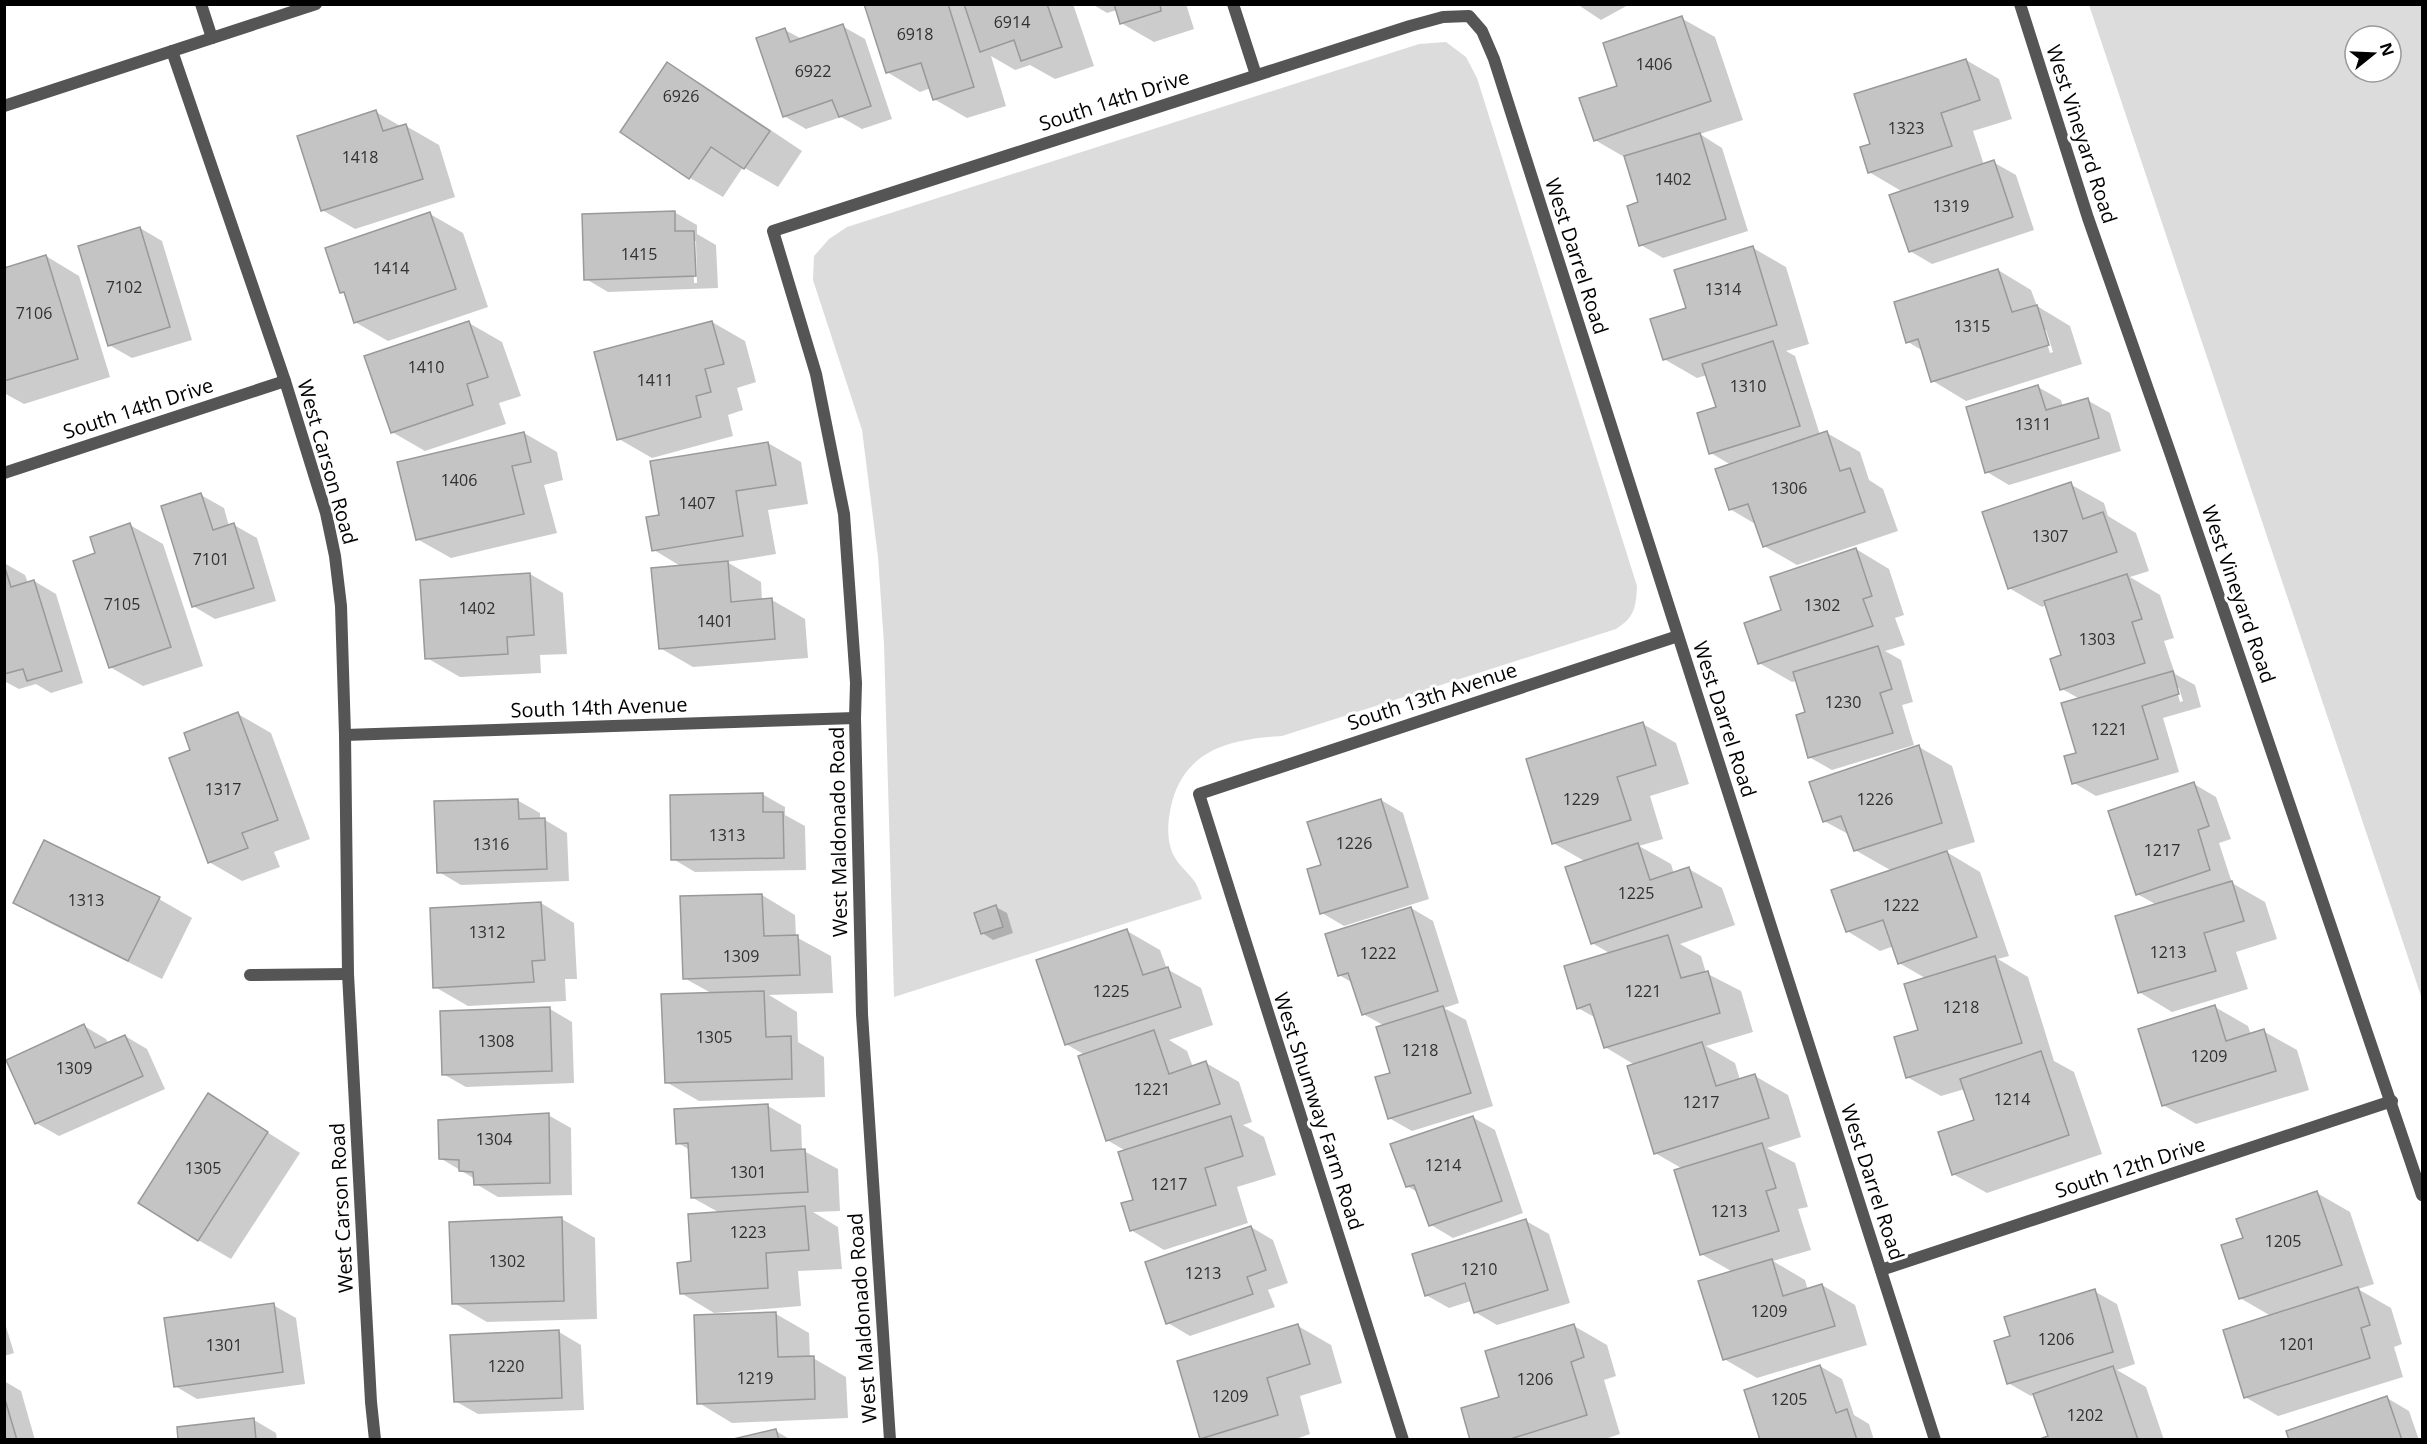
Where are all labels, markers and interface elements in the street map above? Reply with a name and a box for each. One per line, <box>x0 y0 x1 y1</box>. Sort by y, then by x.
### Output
house number: 6914 <box>994 11 1030 33</box>
house number: 6918 <box>897 23 933 45</box>
north arrow <box>2343 24 2403 84</box>
text: N <box>2375 40 2400 59</box>
street label: West Vineyard Road <box>2040 41 2124 227</box>
house number: 1406 <box>1636 53 1672 75</box>
house number: 6922 <box>795 60 831 82</box>
street label: South 14th Drive <box>1036 63 1192 137</box>
house number: 6926 <box>663 85 699 107</box>
house number: 1323 <box>1888 117 1924 139</box>
house number: 1418 <box>342 146 378 168</box>
house number: 1402 <box>1655 168 1691 190</box>
street label: West Darrel Road <box>1539 174 1615 338</box>
house number: 1319 <box>1933 195 1969 217</box>
house number: 1415 <box>621 243 657 265</box>
house number: 1414 <box>373 257 409 279</box>
house number: 7102 <box>106 276 142 298</box>
house number: 1314 <box>1705 278 1741 300</box>
house number: 7106 <box>16 302 52 324</box>
house number: 1315 <box>1954 315 1990 337</box>
house number: 1410 <box>408 356 444 378</box>
house number: 1411 <box>637 369 673 391</box>
street label: South 14th Drive <box>60 371 216 445</box>
house number: 1310 <box>1730 375 1766 397</box>
street label: West Carson Road <box>292 376 364 548</box>
house number: 1311 <box>2015 413 2051 435</box>
house number: 1406 <box>441 469 477 491</box>
house number: 1306 <box>1771 477 1807 499</box>
house number: 1407 <box>679 492 715 514</box>
street label: West Vineyard Road <box>2196 501 2282 687</box>
house number: 1307 <box>2032 525 2068 547</box>
house number: 7101 <box>193 548 229 570</box>
house number: 7105 <box>104 593 140 615</box>
house number: 1302 <box>1804 594 1840 616</box>
house number: 1402 <box>459 597 495 619</box>
house number: 1401 <box>697 610 733 632</box>
house number: 1303 <box>2079 628 2115 650</box>
street label: West Darrel Road <box>1687 637 1763 801</box>
street label: South 13th Avenue <box>1344 656 1520 736</box>
street label: South 14th Avenue <box>510 690 688 724</box>
house number: 1230 <box>1825 691 1861 713</box>
house number: 1221 <box>2091 718 2127 740</box>
street label: West Maldonado Road <box>823 727 853 937</box>
house number: 1317 <box>205 778 241 800</box>
house number: 1229 <box>1563 788 1599 810</box>
house number: 1226 <box>1857 788 1893 810</box>
house number: 1313 <box>709 824 745 846</box>
house number: 1226 <box>1336 832 1372 854</box>
house number: 1316 <box>473 833 509 855</box>
house number: 1217 <box>2144 839 2180 861</box>
house number: 1225 <box>1618 882 1654 904</box>
house number: 1313 <box>68 889 104 911</box>
house number: 1222 <box>1883 894 1919 916</box>
house number: 1312 <box>469 921 505 943</box>
house number: 1213 <box>2150 941 2186 963</box>
house number: 1222 <box>1360 942 1396 964</box>
house number: 1309 <box>723 945 759 967</box>
house number: 1225 <box>1093 980 1129 1002</box>
house number: 1221 <box>1625 980 1661 1002</box>
street label: West Shumway Farm Road <box>1268 989 1370 1233</box>
house number: 1218 <box>1943 996 1979 1018</box>
house number: 1305 <box>696 1026 732 1048</box>
house number: 1308 <box>478 1030 514 1052</box>
house number: 1218 <box>1402 1039 1438 1061</box>
house number: 1209 <box>2191 1045 2227 1067</box>
house number: 1309 <box>56 1057 92 1079</box>
house number: 1221 <box>1134 1078 1170 1100</box>
house number: 1214 <box>1994 1088 2030 1110</box>
house number: 1217 <box>1683 1091 1719 1113</box>
street label: West Darrel Road <box>1835 1100 1911 1264</box>
street label: West Carson Road <box>323 1122 359 1294</box>
house number: 1304 <box>476 1128 512 1150</box>
street label: South 12th Drive <box>2052 1130 2208 1204</box>
house number: 1214 <box>1425 1154 1461 1176</box>
house number: 1305 <box>185 1157 221 1179</box>
house number: 1301 <box>730 1161 766 1183</box>
house number: 1217 <box>1151 1173 1187 1195</box>
house number: 1213 <box>1711 1200 1747 1222</box>
street label: West Maldonado Road <box>841 1212 883 1424</box>
house number: 1223 <box>730 1221 766 1243</box>
house number: 1205 <box>2265 1230 2301 1252</box>
house number: 1302 <box>489 1250 525 1272</box>
house number: 1210 <box>1461 1258 1497 1280</box>
house number: 1213 <box>1185 1262 1221 1284</box>
house number: 1209 <box>1751 1300 1787 1322</box>
house number: 1206 <box>2038 1328 2074 1350</box>
house number: 1201 <box>2279 1333 2315 1355</box>
house number: 1301 <box>206 1334 242 1356</box>
house number: 1220 <box>488 1355 524 1377</box>
house number: 1219 <box>737 1367 773 1389</box>
house number: 1206 <box>1517 1368 1553 1390</box>
house number: 1209 <box>1212 1385 1248 1407</box>
house number: 1205 <box>1771 1388 1807 1410</box>
house number: 1202 <box>2067 1404 2103 1426</box>

